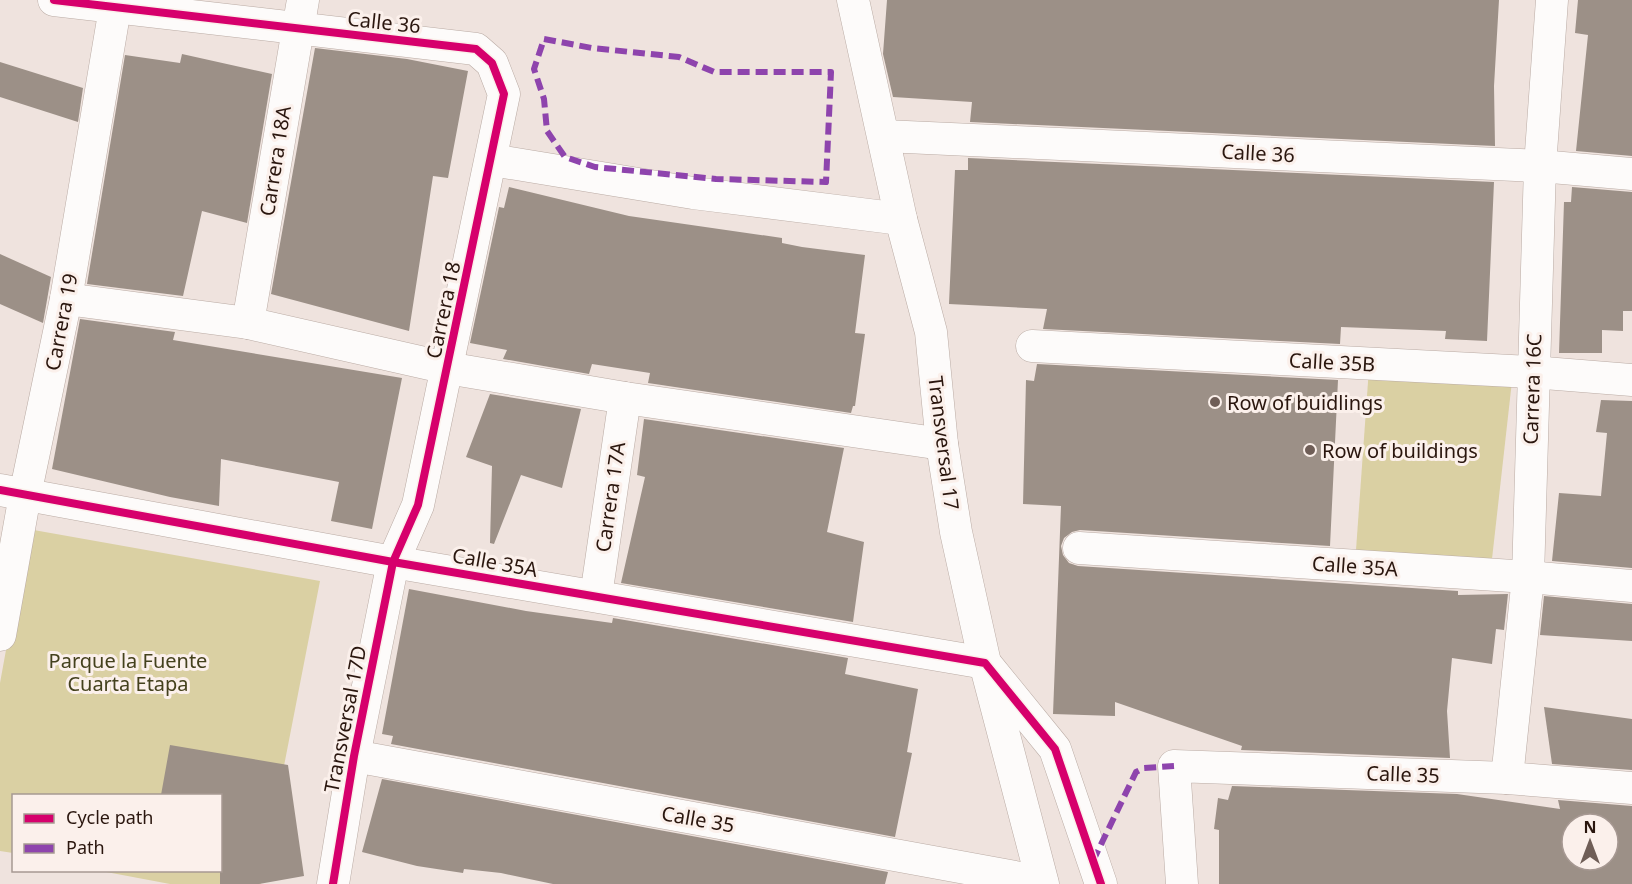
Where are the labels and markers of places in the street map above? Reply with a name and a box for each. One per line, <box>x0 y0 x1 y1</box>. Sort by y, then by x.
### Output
place label: Row of buidlings <box>1227 389 1383 416</box>
marker: Row of buidlings <box>1208 395 1222 409</box>
place label: Row of buildings <box>1322 437 1478 464</box>
marker: Row of buildings <box>1303 443 1317 457</box>

